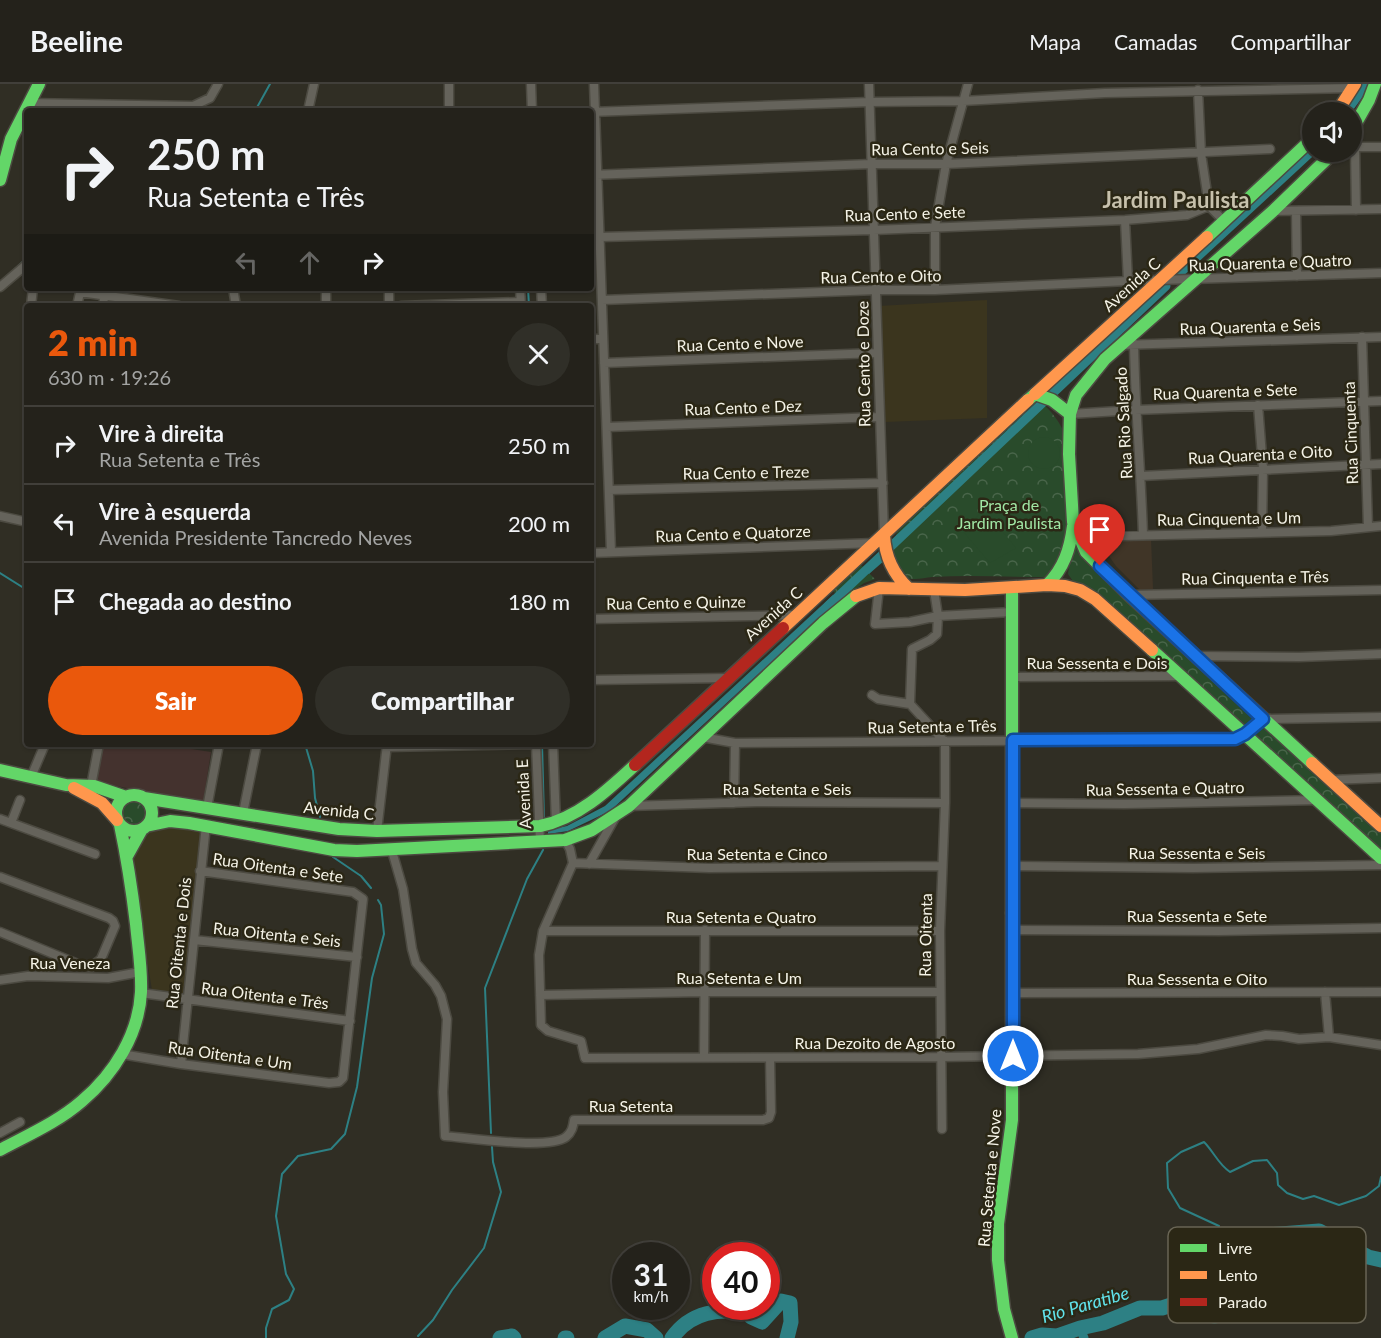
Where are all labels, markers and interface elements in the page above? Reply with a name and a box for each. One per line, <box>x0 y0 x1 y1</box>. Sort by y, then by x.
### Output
text: Beeline <box>30 24 123 58</box>
text: Mapa <box>1029 29 1081 54</box>
text: Camadas <box>1114 29 1197 54</box>
text: Compartilhar <box>1230 29 1351 54</box>
map controls <box>1302 102 1362 162</box>
button: sound <box>1302 102 1362 162</box>
text: 250 m <box>147 129 265 179</box>
icon: right <box>48 132 126 210</box>
street label: Rua Cento e Seis <box>871 137 989 159</box>
text: Rua Setenta e Três <box>147 180 365 213</box>
district label: Jardim Paulista <box>1103 186 1249 213</box>
street label: Rua Cento e Sete <box>844 201 966 225</box>
icon: left <box>230 246 263 279</box>
icon: ahead <box>293 246 326 279</box>
icon: right <box>356 246 389 279</box>
street label: Rua Quarenta e Quatro <box>1188 250 1352 274</box>
street label: Avenida C <box>1098 253 1164 315</box>
street label: Rua Cento e Oito <box>820 265 942 287</box>
street label: Rua Cento e Doze <box>852 301 874 427</box>
street label: Rua Quarenta e Seis <box>1179 314 1321 338</box>
text: 2 min <box>48 320 138 364</box>
button: close <box>507 323 570 386</box>
street label: Rua Cento e Nove <box>676 331 804 355</box>
text: 630 m · 19:26 <box>48 365 171 389</box>
street label: Rua Rio Salgado <box>1111 366 1135 480</box>
street label: Rua Quarenta e Sete <box>1152 379 1298 403</box>
street label: Rua Cinquenta <box>1339 381 1361 485</box>
street label: Rua Cento e Dez <box>684 395 802 419</box>
text: Vire à direita <box>99 420 224 447</box>
icon: right <box>48 429 81 462</box>
text: 250 m <box>508 432 570 459</box>
street label: Rua Quarenta e Oito <box>1187 441 1333 467</box>
text: Rua Setenta e Três <box>99 447 260 471</box>
street label: Rua Cento e Treze <box>683 461 809 483</box>
park label: Praça de Jardim Paulista <box>957 495 1061 532</box>
text: Vire à esquerda <box>99 498 251 525</box>
pin <box>1074 504 1125 566</box>
icon: left <box>48 507 81 540</box>
street label: Rua Cinquenta e Um <box>1157 507 1301 529</box>
text: 200 m <box>508 510 570 537</box>
icon: arrive <box>1083 513 1116 546</box>
street label: Rua Cento e Quatorze <box>655 521 811 545</box>
text: Avenida Presidente Tancredo Neves <box>99 525 412 549</box>
street label: Rua Cinquenta e Três <box>1181 566 1329 588</box>
street label: Avenida C <box>740 582 806 644</box>
icon: arrive <box>48 585 81 618</box>
text: Chegada ao destino <box>99 588 292 615</box>
text: 180 m <box>508 588 570 615</box>
street label: Rua Cento e Quinze <box>606 591 746 613</box>
street label: Rua Sessenta e Dois <box>1026 653 1168 672</box>
button: Sair <box>48 666 303 735</box>
button: Compartilhar <box>315 666 570 735</box>
street label: Rua Setenta e Três <box>867 715 997 737</box>
street label: Avenida E <box>512 759 534 829</box>
street label: Rua Sessenta e Quatro <box>1085 777 1245 799</box>
street label: Rua Setenta e Seis <box>723 779 851 798</box>
street label: Avenida C <box>303 797 376 823</box>
street label: Rua Sessenta e Seis <box>1128 843 1266 862</box>
street label: Rua Setenta e Cinco <box>687 844 828 863</box>
street label: Rua Oitenta e Sete <box>212 848 344 886</box>
street label: Rua Oitenta e Dois <box>162 876 194 1010</box>
street label: Rua Oitenta <box>915 893 935 977</box>
street label: Rua Sessenta e Sete <box>1127 906 1267 925</box>
street label: Rua Setenta e Quatro <box>666 907 816 926</box>
street label: Rua Oitenta e Seis <box>212 918 342 950</box>
street label: Rua Veneza <box>30 953 110 972</box>
street label: Rua Setenta e Um <box>676 968 802 987</box>
street label: Rua Sessenta e Oito <box>1127 969 1267 988</box>
street label: Rua Oitenta e Três <box>200 978 330 1012</box>
position arrow <box>981 1024 1045 1088</box>
street label: Rua Dezoito de Agosto <box>795 1033 955 1052</box>
street label: Rua Oitenta e Um <box>167 1037 293 1073</box>
street label: Rua Setenta <box>589 1096 673 1115</box>
street label: Rua Setenta e Nove <box>974 1108 1004 1248</box>
legend <box>1168 1227 1366 1323</box>
text: Livre <box>1218 1238 1252 1257</box>
speed limit sign: 40 <box>702 1242 780 1320</box>
text: 31 <box>634 1256 668 1292</box>
text: Lento <box>1218 1265 1258 1284</box>
water label: Rio Paratibe <box>1039 1281 1131 1327</box>
text: km/h <box>633 1287 669 1305</box>
text: Parado <box>1218 1292 1267 1311</box>

